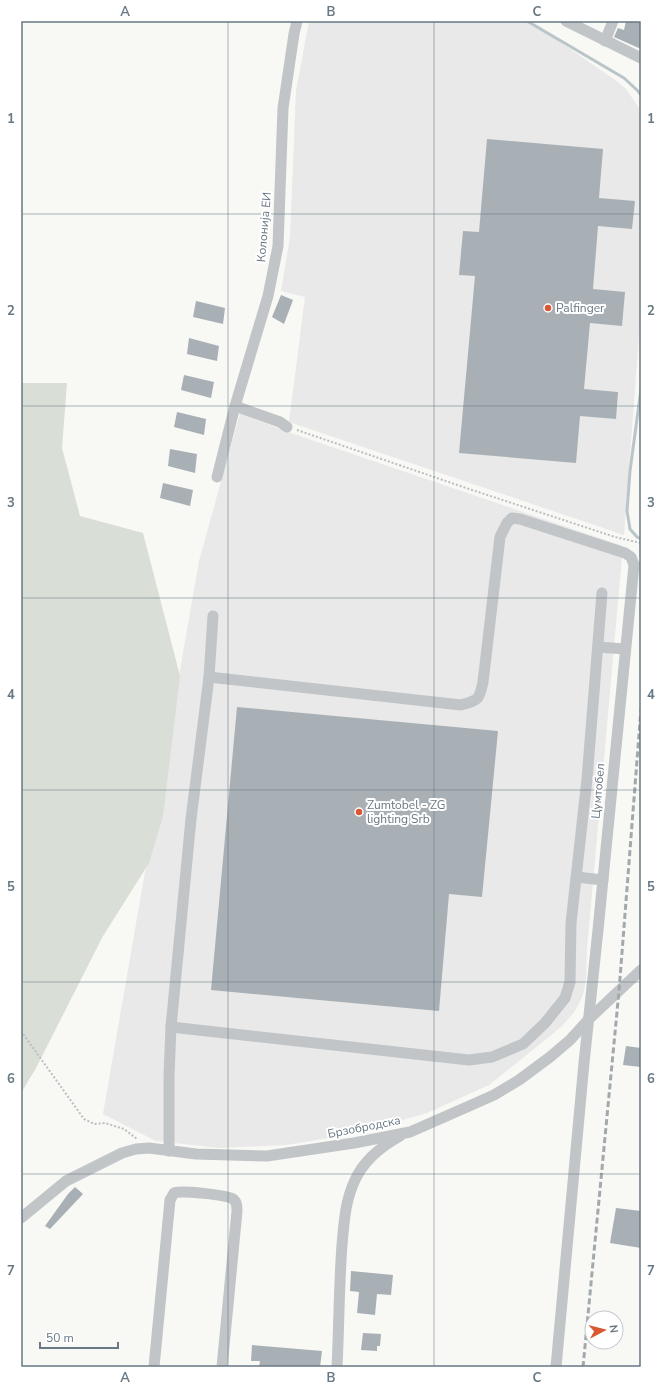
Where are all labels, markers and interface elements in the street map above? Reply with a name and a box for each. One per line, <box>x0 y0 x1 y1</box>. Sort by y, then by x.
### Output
text: A <box>120 3 130 21</box>
text: B <box>327 3 336 21</box>
text: C <box>533 3 542 21</box>
text: 1 <box>7 110 15 128</box>
text: 1 <box>647 110 655 128</box>
street label: Колонија ЕИ <box>253 191 275 263</box>
place label: Palfinger <box>556 300 605 316</box>
text: 2 <box>7 302 15 320</box>
text: 2 <box>647 302 655 320</box>
marker: Palfinger <box>543 303 553 313</box>
text: 3 <box>7 494 15 512</box>
text: 3 <box>647 494 655 512</box>
text: 4 <box>7 686 15 704</box>
text: 4 <box>647 686 655 704</box>
street label: Цумтобел <box>588 763 608 819</box>
place label: Zumtobel - ZG lighting Srb <box>367 797 446 827</box>
marker: Zumtobel - ZG lighting Srb <box>354 807 364 817</box>
text: 5 <box>7 878 15 896</box>
text: 5 <box>647 878 655 896</box>
text: 6 <box>7 1070 15 1088</box>
text: 6 <box>647 1070 655 1088</box>
street label: Брзобродска <box>326 1112 402 1142</box>
text: 7 <box>7 1262 15 1280</box>
text: 7 <box>647 1262 655 1280</box>
north arrow <box>584 1310 624 1350</box>
scale bar <box>40 1324 118 1350</box>
text: N <box>605 1324 621 1334</box>
text: 50 m <box>46 1330 74 1346</box>
text: A <box>120 1369 130 1387</box>
text: B <box>327 1369 336 1387</box>
text: C <box>533 1369 542 1387</box>

